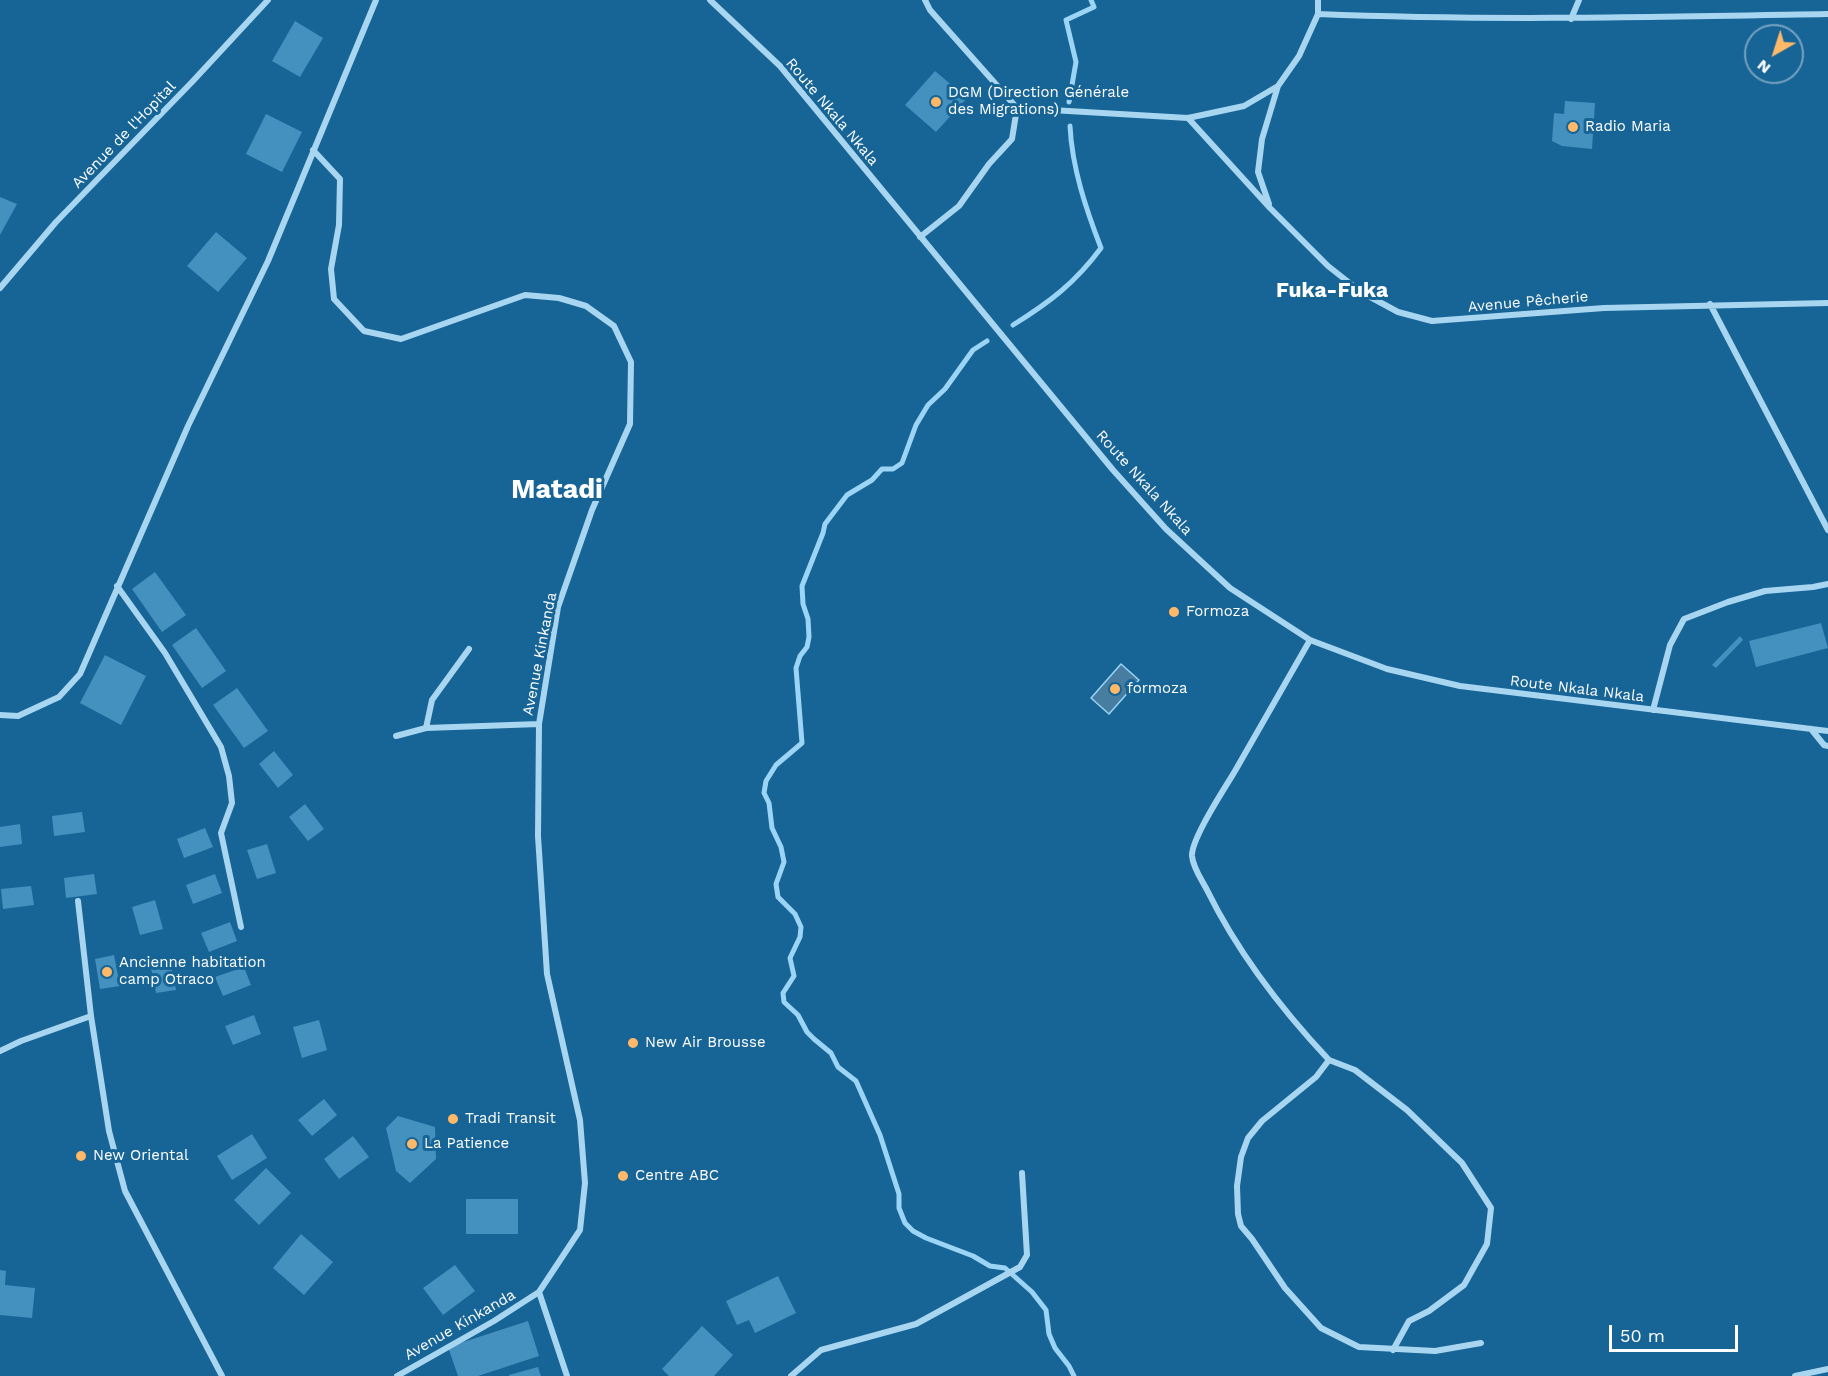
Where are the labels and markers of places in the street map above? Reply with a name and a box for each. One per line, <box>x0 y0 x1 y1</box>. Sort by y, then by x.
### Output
place label: DGM (Direction Générale des Migrations) <box>948 84 1129 119</box>
marker: DGM (Direction Générale des Migrations) <box>929 95 943 109</box>
place label: Radio Maria <box>1585 118 1671 136</box>
marker: Radio Maria <box>1566 120 1580 134</box>
place label: Formoza <box>1186 603 1249 621</box>
marker: Formoza <box>1167 605 1181 619</box>
place label: formoza <box>1127 680 1187 698</box>
marker: formoza <box>1108 682 1122 696</box>
place label: Ancienne habitation camp Otraco <box>119 954 266 989</box>
marker: Ancienne habitation camp Otraco <box>100 965 114 979</box>
place label: New Air Brousse <box>645 1034 766 1052</box>
marker: New Air Brousse <box>626 1036 640 1050</box>
place label: Tradi Transit <box>465 1110 556 1128</box>
marker: Tradi Transit <box>446 1112 460 1126</box>
place label: La Patience <box>424 1135 509 1153</box>
marker: La Patience <box>405 1137 419 1151</box>
place label: New Oriental <box>93 1147 188 1165</box>
marker: New Oriental <box>74 1149 88 1163</box>
place label: Centre ABC <box>635 1167 719 1185</box>
marker: Centre ABC <box>616 1169 630 1183</box>

